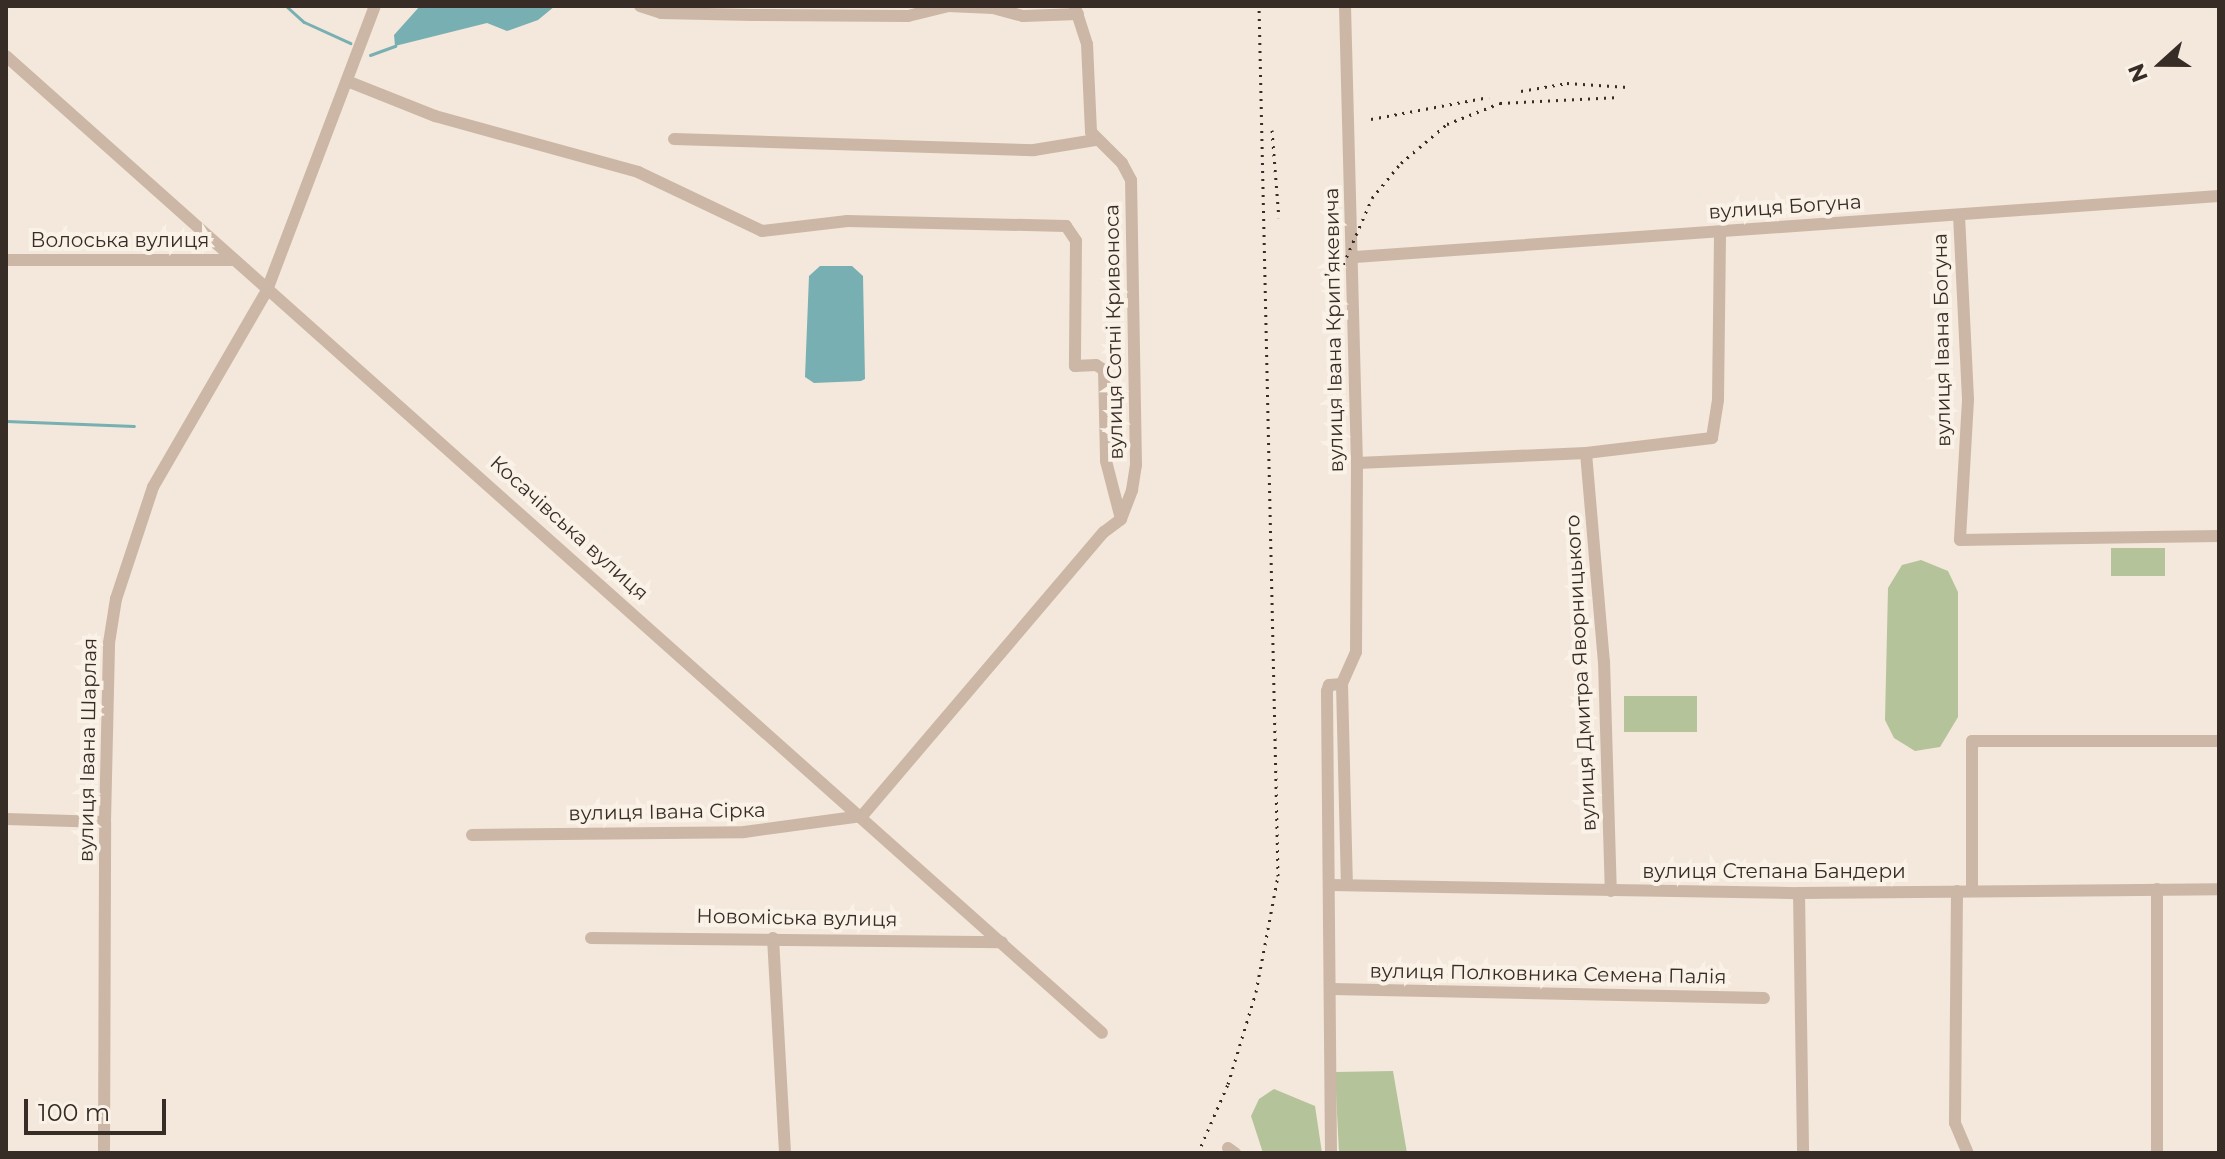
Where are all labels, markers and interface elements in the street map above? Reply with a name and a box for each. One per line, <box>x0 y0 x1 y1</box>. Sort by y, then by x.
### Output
north arrow <box>2121 24 2201 104</box>
text: N <box>2122 60 2154 86</box>
street label: вулиця Івана Крипʼякевича <box>1320 187 1348 473</box>
street label: вулиця Богуна <box>1708 190 1862 224</box>
street label: вулиця Сотні Кривоноса <box>1100 204 1128 460</box>
street label: Волоська вулиця <box>31 228 209 252</box>
street label: вулиця Івана Богуна <box>1928 233 1956 447</box>
street label: Косачівська вулиця <box>485 451 653 605</box>
street label: вулиця Дмитра Яворницького <box>1561 514 1601 832</box>
street label: вулиця Івана Шарлая <box>74 638 102 862</box>
street label: вулиця Івана Сірка <box>568 798 766 826</box>
street label: вулиця Степана Бандери <box>1642 859 1906 883</box>
street label: Новоміська вулиця <box>696 904 898 932</box>
street label: вулиця Полковника Семена Палія <box>1369 959 1727 989</box>
scale bar <box>28 1083 170 1133</box>
text: 100 m <box>38 1098 110 1127</box>

